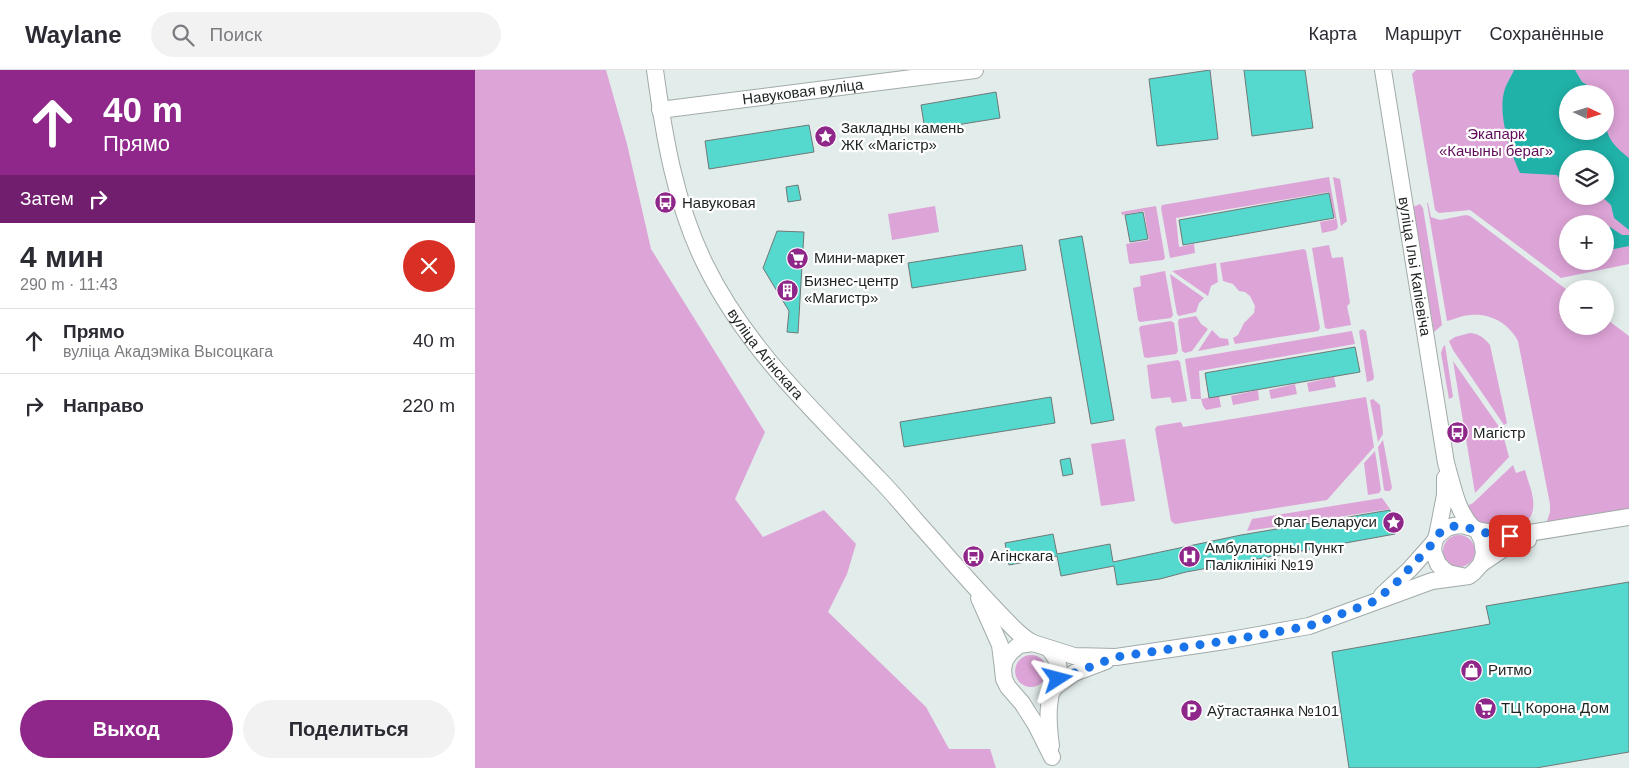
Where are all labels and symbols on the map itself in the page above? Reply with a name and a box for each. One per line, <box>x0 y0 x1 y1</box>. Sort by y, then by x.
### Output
street label: Навуковая вуліца <box>741 75 865 107</box>
north arrow <box>1559 85 1614 140</box>
place label: Закладны камень ЖК «Магістр» <box>841 119 964 153</box>
place icon: Закладны камень ЖК «Магістр» <box>813 125 837 149</box>
park label: Экапарк «Качыны бераг» <box>1439 125 1553 159</box>
bus stop icon: Навуковая <box>654 191 678 215</box>
place label: Навуковая <box>682 194 756 211</box>
street label: вуліца Ільі Капіевіча <box>1395 196 1435 338</box>
supermarket icon: Мини-маркет <box>786 246 810 270</box>
place label: Мини-маркет <box>814 249 905 266</box>
place label: Бизнес-центр «Магистр» <box>804 272 898 306</box>
building icon: Бизнес-центр «Магистр» <box>776 278 800 302</box>
street label: вуліца Агінскага <box>725 305 808 403</box>
bus stop icon: Магістр <box>1445 421 1469 445</box>
place label: Магістр <box>1473 424 1526 441</box>
place icon: Флаг Беларуси <box>1381 510 1405 534</box>
place label: Флаг Беларуси <box>1273 513 1377 530</box>
pin <box>1489 515 1531 557</box>
place label: Амбулаторны Пункт Паліклінікі №19 <box>1205 539 1344 573</box>
bus stop icon: Агінскага <box>962 544 986 568</box>
hospital icon: Амбулаторны Пункт Паліклінікі №19 <box>1177 545 1201 569</box>
place label: Агінскага <box>990 547 1054 564</box>
position arrow <box>1031 652 1083 704</box>
shop icon: Ритмо <box>1460 658 1484 682</box>
place label: Ритмо <box>1488 661 1532 678</box>
supermarket icon: ТЦ Корона Дом <box>1473 696 1497 720</box>
parking icon: Аўтастаянка №101 <box>1179 699 1203 723</box>
place label: ТЦ Корона Дом <box>1501 699 1609 716</box>
place label: Аўтастаянка №101 <box>1207 702 1339 719</box>

